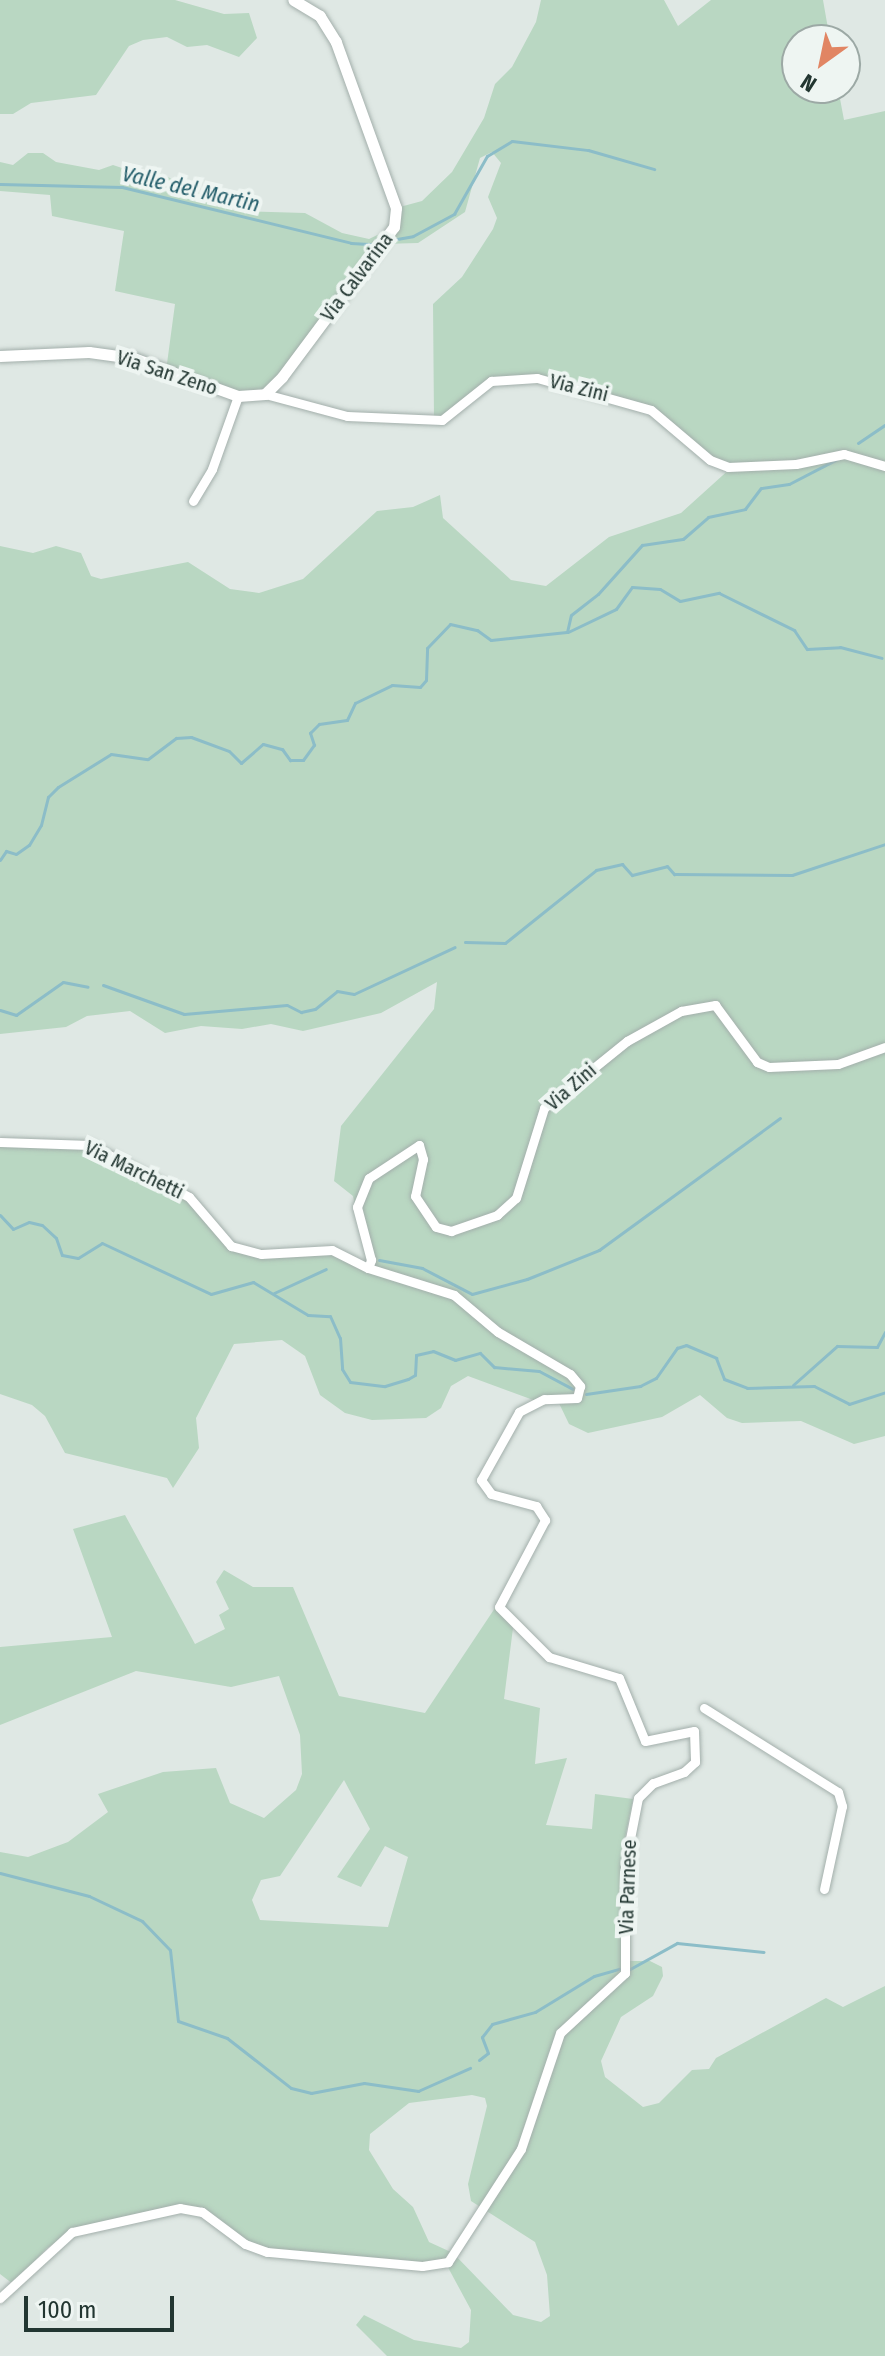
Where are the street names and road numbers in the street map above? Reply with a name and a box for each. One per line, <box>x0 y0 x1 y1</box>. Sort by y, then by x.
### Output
street label: Via Calvarina <box>316 228 398 326</box>
street label: Via San Zeno <box>114 345 220 401</box>
street label: Via Zini <box>547 369 611 407</box>
street label: Via Zini <box>541 1058 601 1116</box>
street label: Via Marchetti <box>81 1136 187 1204</box>
street label: Via Parnese <box>614 1839 642 1935</box>

